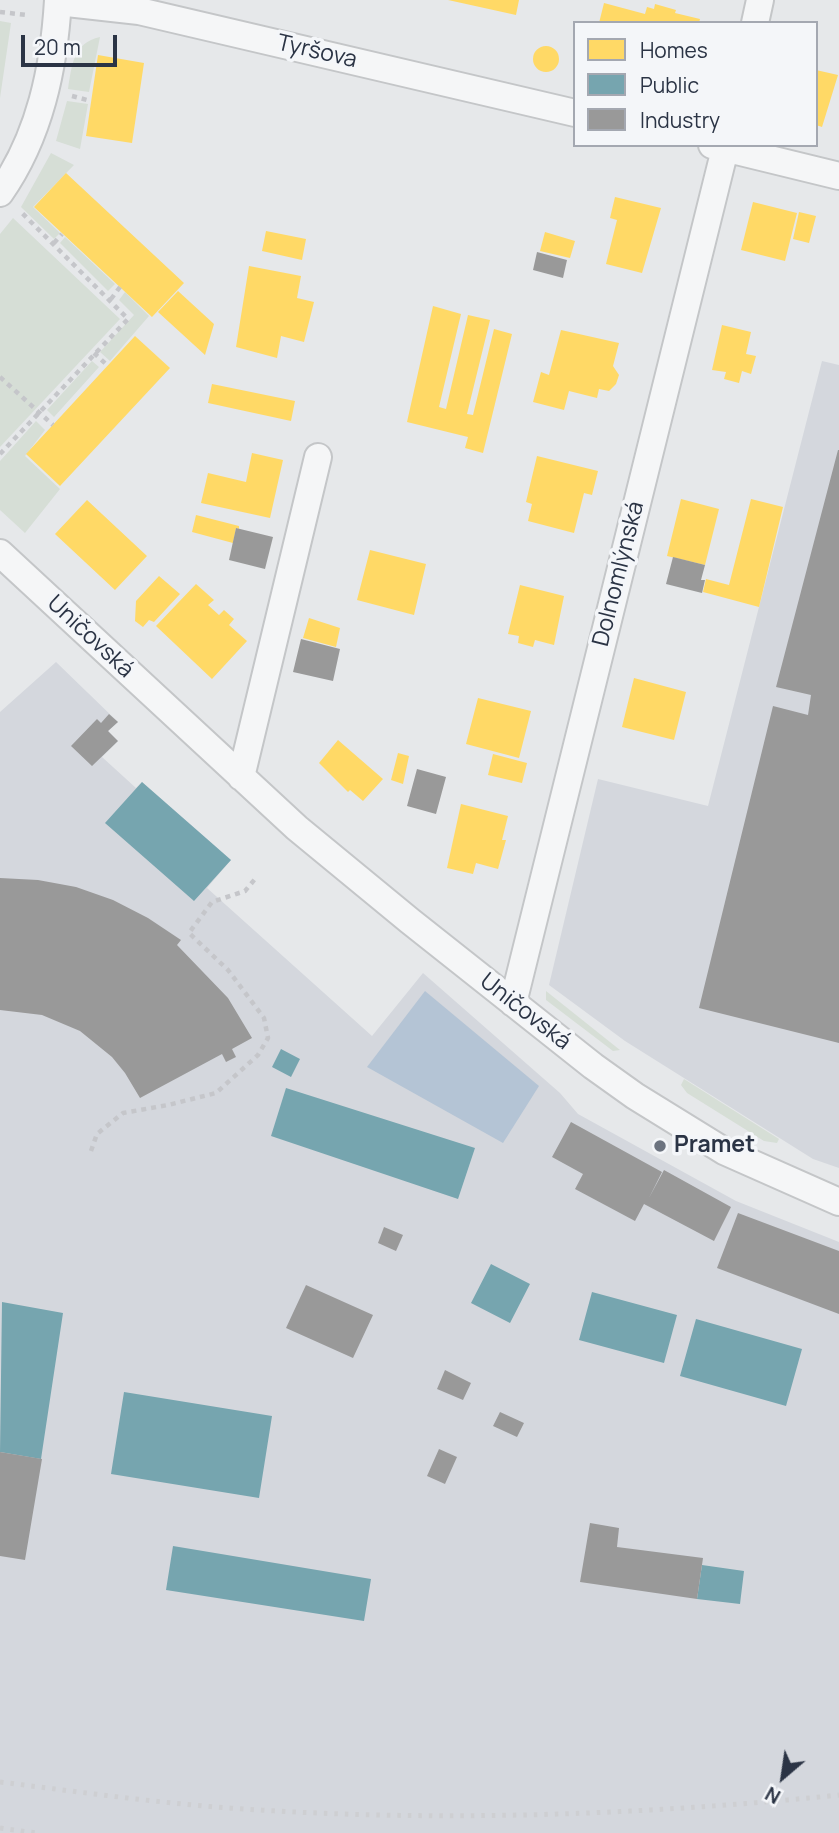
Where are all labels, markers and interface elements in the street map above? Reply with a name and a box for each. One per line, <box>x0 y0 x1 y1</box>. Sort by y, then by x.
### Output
scale bar <box>24 21 121 65</box>
legend <box>573 21 818 147</box>
street label: Tyršova <box>274 29 360 75</box>
text: 20 m <box>34 33 81 61</box>
text: Homes <box>640 36 708 64</box>
text: Public <box>640 71 699 99</box>
text: Industry <box>640 106 720 134</box>
street label: Dolnomlýnská <box>588 499 650 649</box>
street label: Uničovská <box>41 590 139 684</box>
street label: Uničovská <box>474 968 576 1056</box>
place label: Pramet <box>674 1132 755 1160</box>
marker: Pramet <box>652 1138 668 1154</box>
north arrow <box>748 1742 818 1812</box>
text: N <box>761 1781 785 1810</box>

